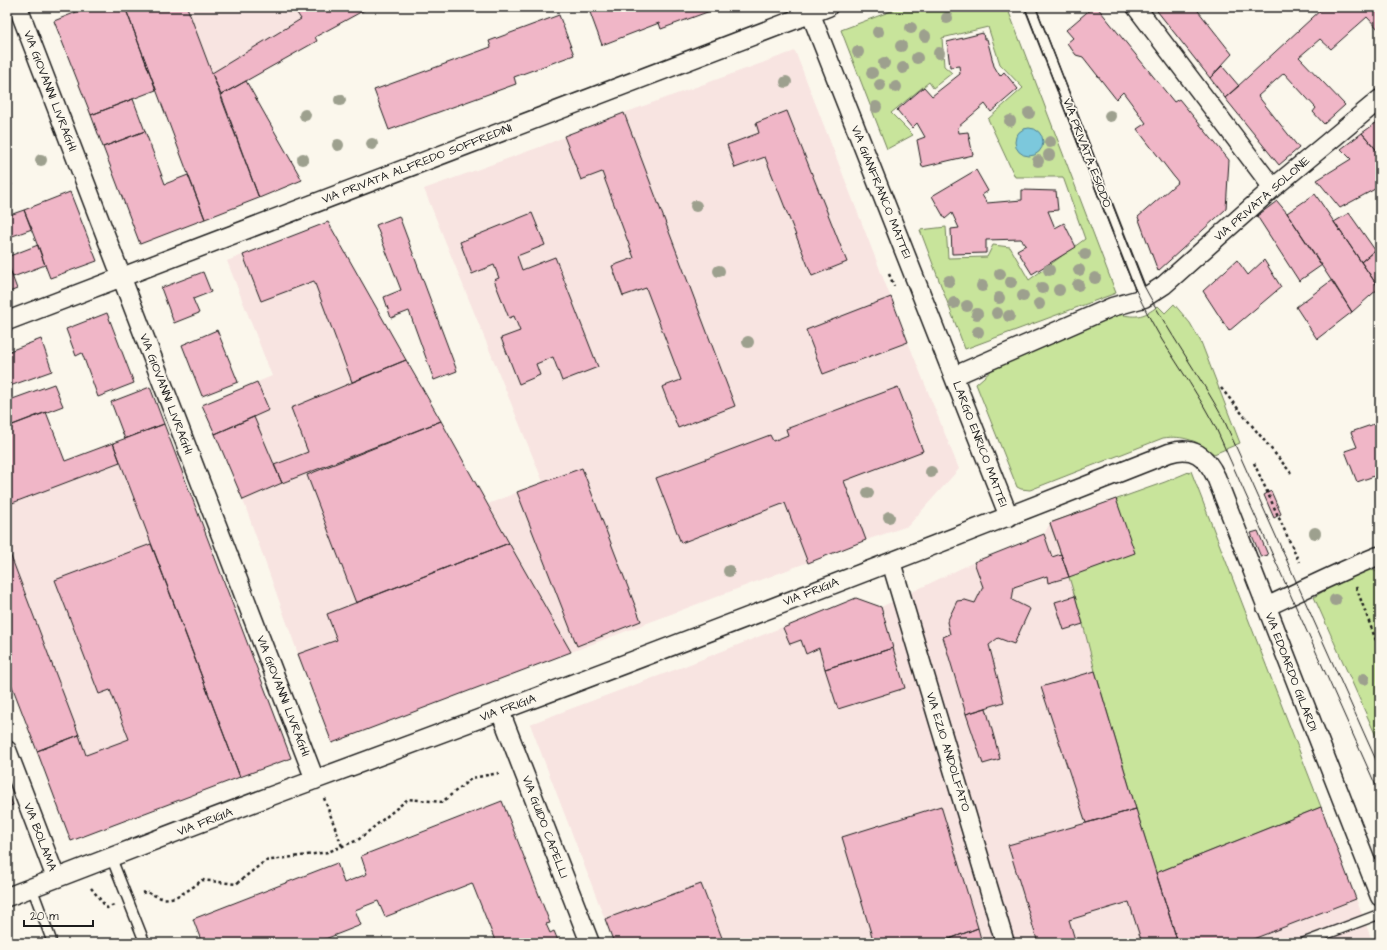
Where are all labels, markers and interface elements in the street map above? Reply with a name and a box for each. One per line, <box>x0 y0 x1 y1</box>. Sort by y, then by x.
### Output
street label: VIA GIOVANNI LIVRAGHI <box>19 28 81 154</box>
street label: VIA PRIVATA ESIODO <box>1058 96 1116 210</box>
street label: VIA PRIVATA ALFREDO SOFFREDINI <box>319 120 515 208</box>
street label: VIA GIANFRANCO MATTEI <box>847 123 916 261</box>
street label: VIA PRIVATA SOLONE <box>1210 153 1314 245</box>
street label: VIA GIOVANNI LIVRAGHI <box>135 331 197 457</box>
street label: LARGO ENRICO MATTEI <box>948 379 1012 510</box>
street label: VIA FRIGIA <box>781 574 842 610</box>
street label: VIA EDOARDO GILARDI <box>1261 610 1322 734</box>
street label: VIA GIOVANNI LIVRAGHI <box>252 633 314 759</box>
street label: VIA FRIGIA <box>478 690 539 726</box>
street label: VIA EZIO ANDOLFATO <box>922 690 974 814</box>
street label: VIA GUIDO CAPELLI <box>518 773 572 881</box>
street label: VIA BOLAMA <box>19 800 61 874</box>
street label: VIA FRIGIA <box>175 804 236 840</box>
scale bar <box>24 902 93 928</box>
text: 20 m <box>30 908 59 925</box>

